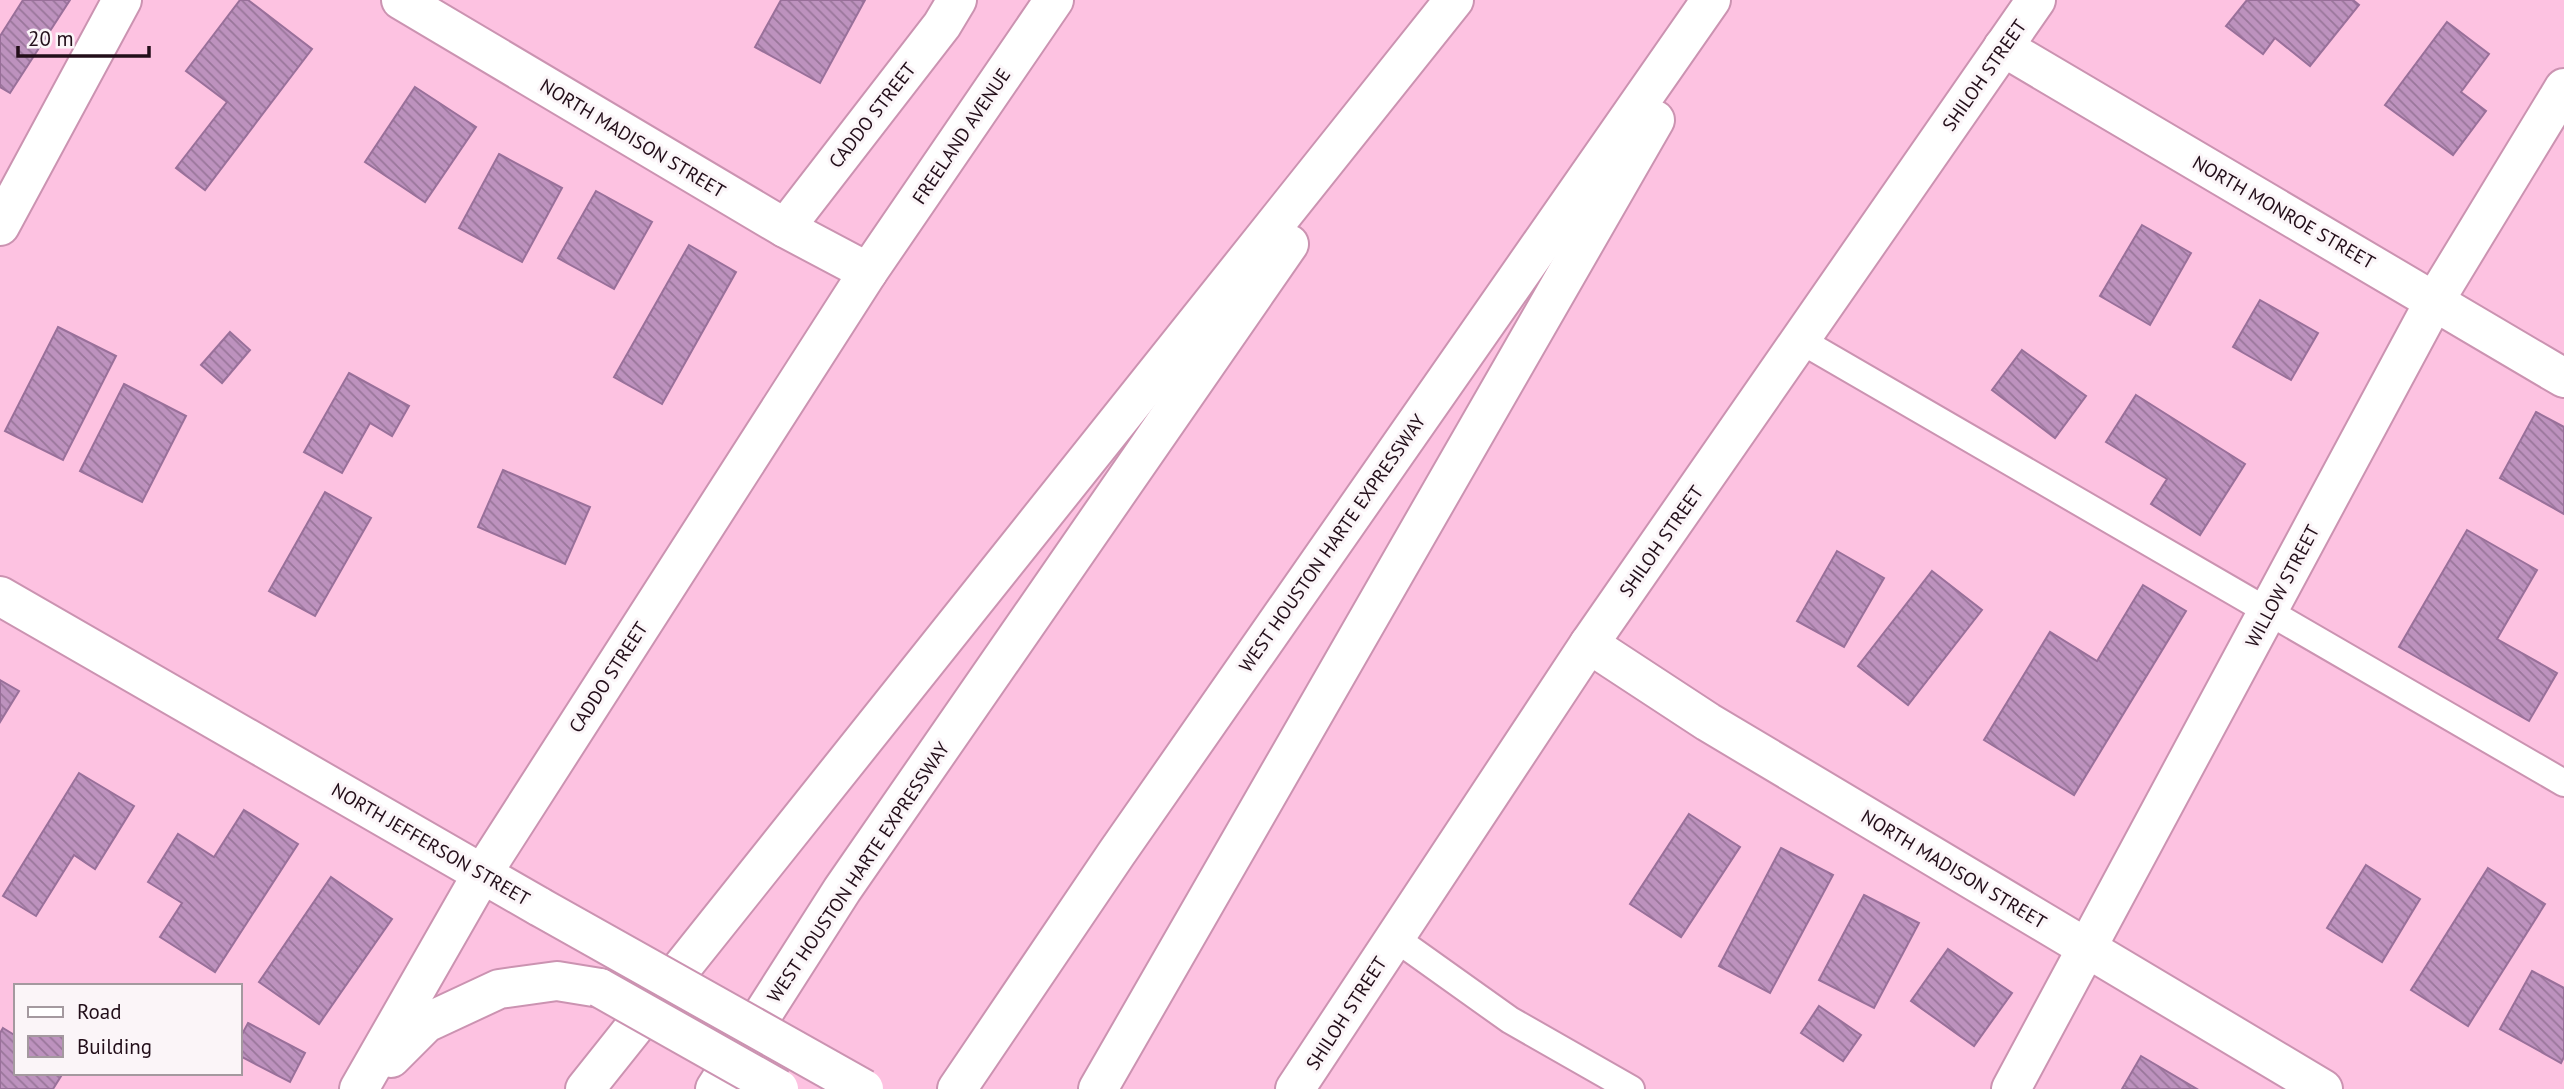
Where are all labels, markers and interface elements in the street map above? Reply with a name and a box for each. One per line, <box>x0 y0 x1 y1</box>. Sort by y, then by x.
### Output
scale bar <box>18 14 149 58</box>
street label: SHILOH STREET <box>1937 14 2032 135</box>
text: 20 m <box>28 25 74 52</box>
street label: CADDO STREET <box>823 57 921 173</box>
street label: FREELAND AVENUE <box>907 63 1015 209</box>
street label: NORTH MADISON STREET <box>536 73 731 203</box>
street label: NORTH MONROE STREET <box>2188 150 2380 274</box>
street label: WEST HOUSTON HARTE EXPRESSWAY <box>1233 409 1431 677</box>
street label: SHILOH STREET <box>1614 480 1709 601</box>
street label: WILLOW STREET <box>2240 520 2325 651</box>
street label: CADDO STREET <box>563 617 653 737</box>
street label: WEST HOUSTON HARTE EXPRESSWAY <box>762 737 955 1007</box>
street label: NORTH JEFFERSON STREET <box>328 777 535 911</box>
street label: NORTH MADISON STREET <box>1857 804 2052 934</box>
street label: SHILOH STREET <box>1300 951 1392 1074</box>
legend <box>14 984 242 1075</box>
text: Road <box>77 998 121 1025</box>
text: Building <box>77 1033 152 1060</box>

